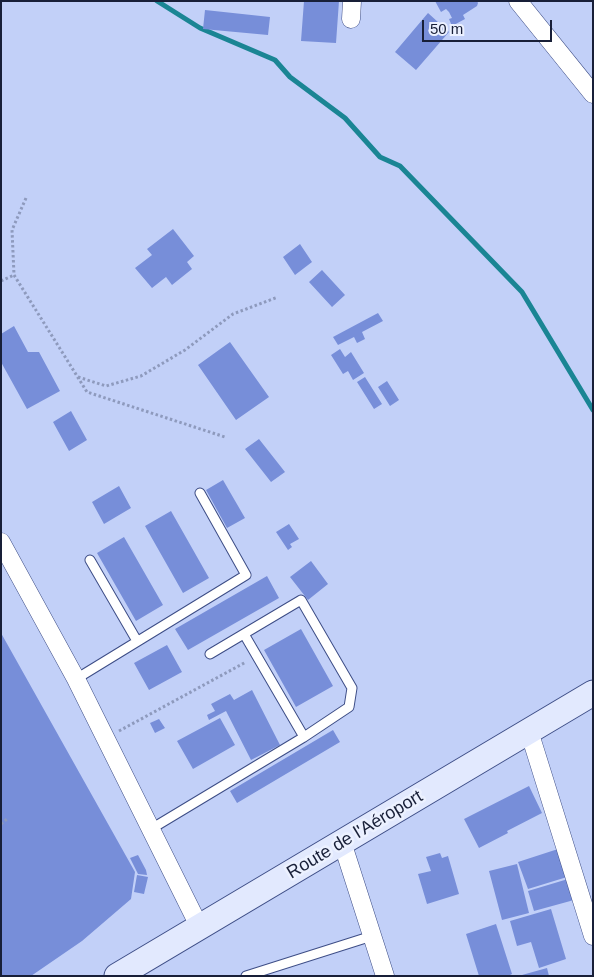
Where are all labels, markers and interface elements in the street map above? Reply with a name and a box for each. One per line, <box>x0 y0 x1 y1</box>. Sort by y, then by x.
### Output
scale bar <box>424 10 554 42</box>
text: 50 m <box>430 20 463 37</box>
street label: Route de l'Aéroport <box>283 786 427 884</box>

